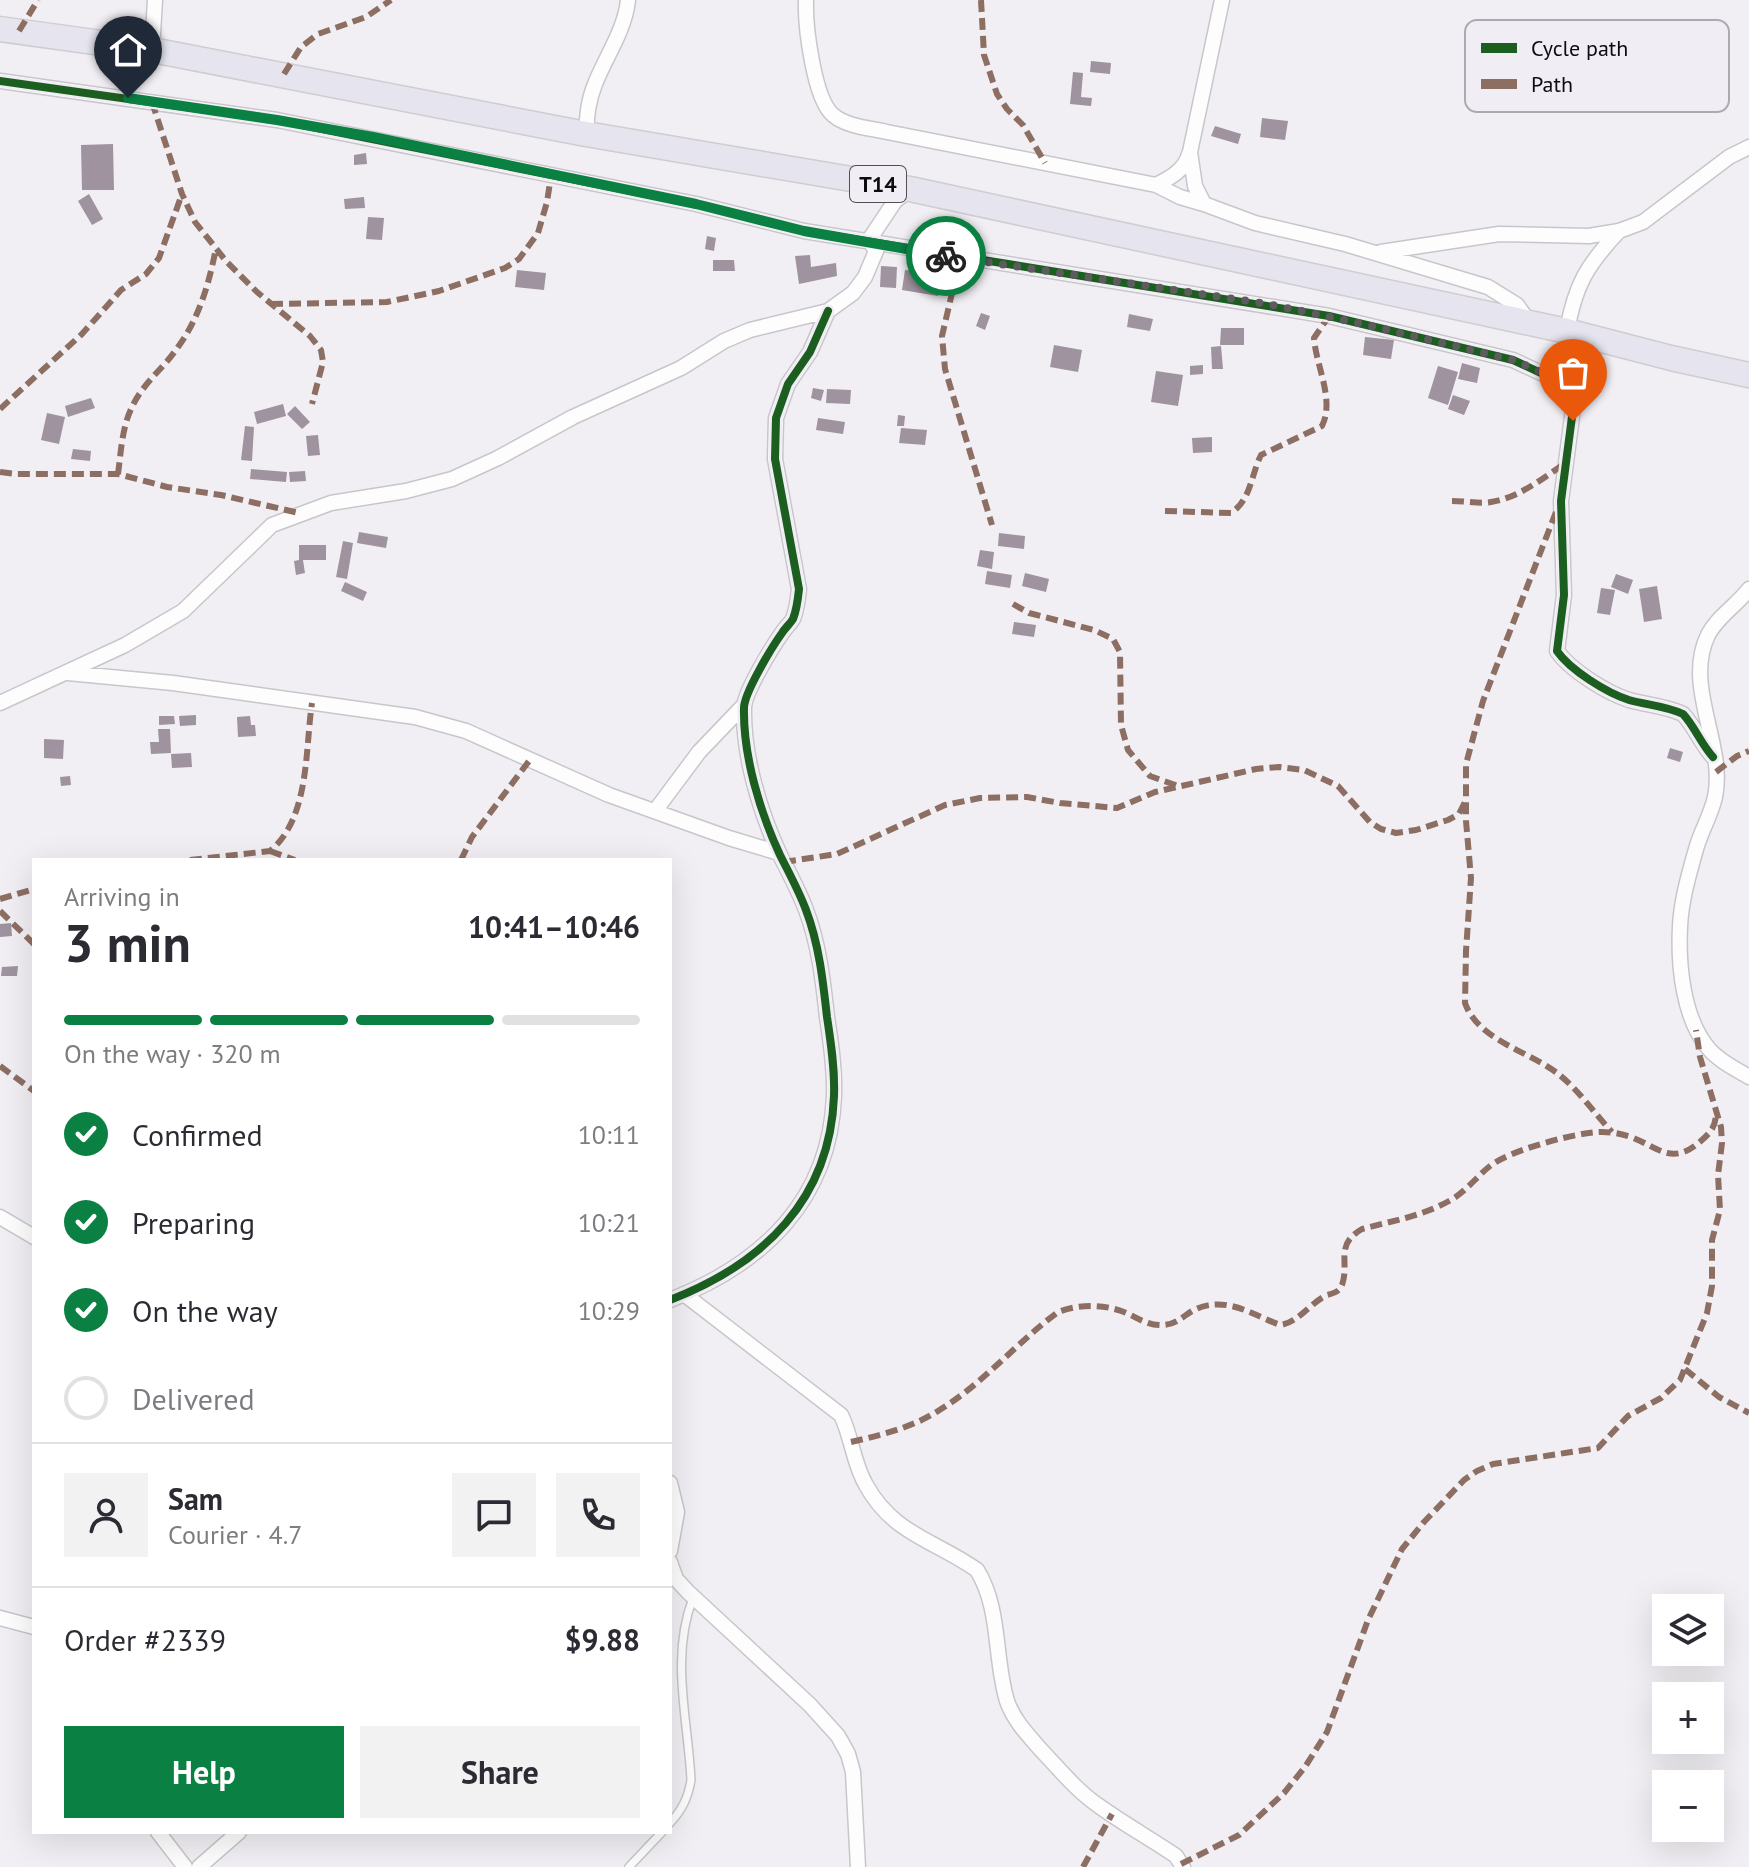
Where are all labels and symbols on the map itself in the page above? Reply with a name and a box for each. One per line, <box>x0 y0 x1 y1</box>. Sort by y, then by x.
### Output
pin <box>94 16 162 98</box>
legend <box>1465 20 1729 112</box>
text: Cycle path <box>1531 34 1628 62</box>
text: Path <box>1531 70 1573 98</box>
road number: T14 <box>850 166 906 202</box>
courier <box>906 216 986 296</box>
pin <box>1539 339 1607 421</box>

